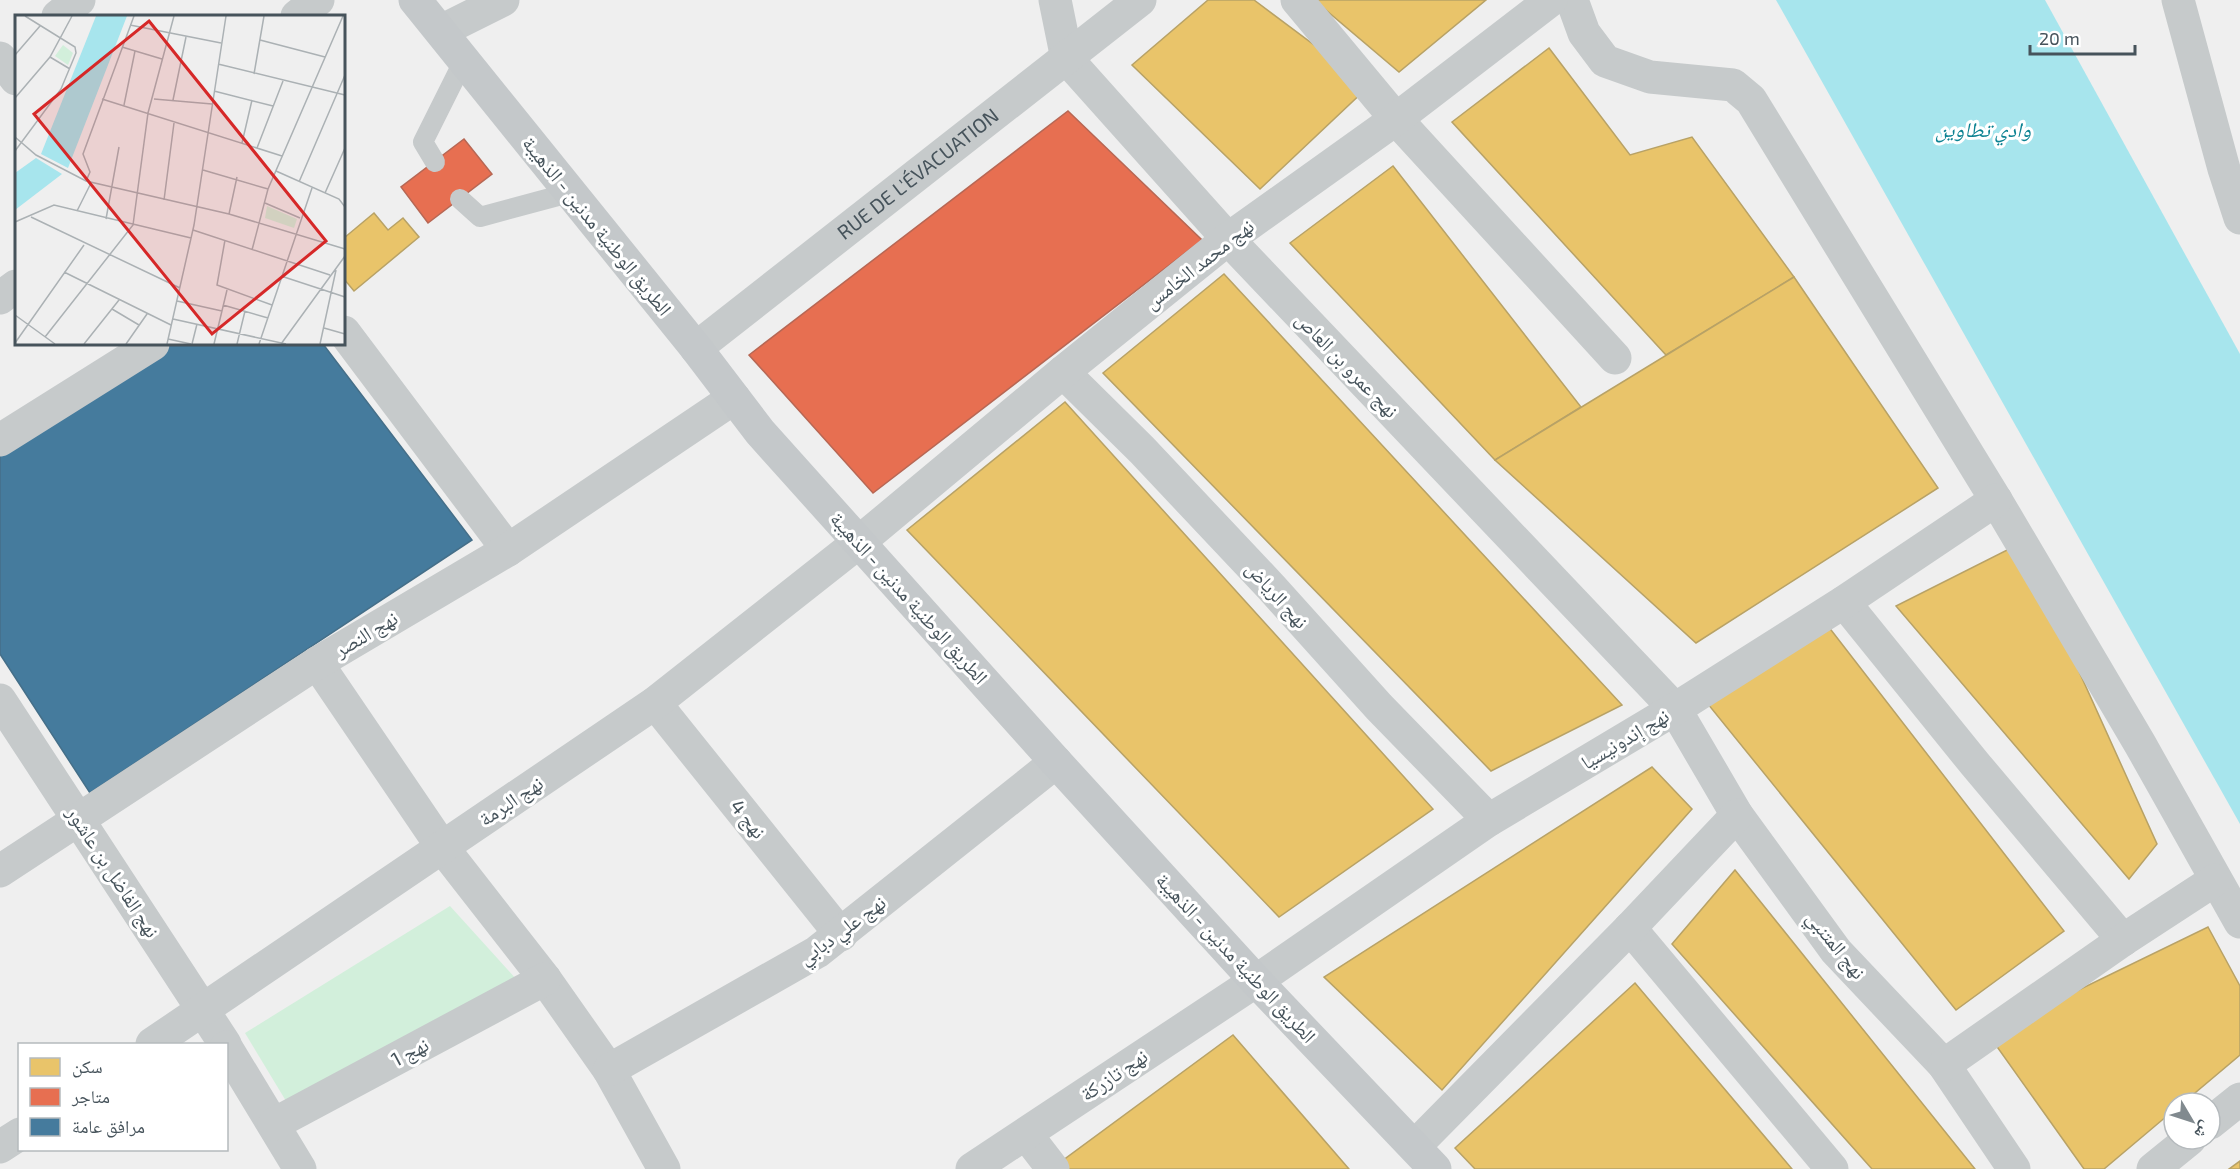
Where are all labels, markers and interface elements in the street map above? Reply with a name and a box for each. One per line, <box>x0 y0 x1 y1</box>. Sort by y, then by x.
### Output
inset map <box>15 15 345 345</box>
scale bar <box>2030 18 2135 56</box>
text: 20 m <box>2039 27 2080 49</box>
street label: RUE DE L'ÉVACUATION <box>832 103 1003 244</box>
water label: وادي تطاوين <box>1935 116 2031 146</box>
street label: الطريق الوطنية مدنين - الذهيبة <box>517 131 677 320</box>
street label: نهج محمد الخامس <box>1139 213 1259 315</box>
street label: نهج عمرو بن العاص <box>1290 307 1404 423</box>
street label: الطريق الوطنية مدنين - الذهيبة <box>825 506 993 689</box>
street label: نهج الرياض <box>1240 556 1314 634</box>
street label: نهج النصر <box>329 605 402 664</box>
street label: نهج إندونيسيا <box>1576 703 1674 776</box>
street label: نهج البرمة <box>474 770 548 832</box>
street label: نهج 4 <box>724 794 772 844</box>
street label: نهج الفاضل بن عاشور <box>60 800 165 943</box>
street label: الطريق الوطنية مدنين - الذهيبة <box>1151 867 1322 1048</box>
street label: نهج علي دبابي <box>793 889 893 973</box>
street label: نهج المتنبي <box>1798 905 1872 987</box>
street label: نهج 1 <box>387 1031 433 1073</box>
legend <box>18 1043 228 1151</box>
street label: نهج تازركة <box>1075 1043 1153 1107</box>
text: سكن <box>72 1055 103 1078</box>
text: متاجر <box>71 1085 110 1107</box>
north arrow <box>2162 1091 2222 1151</box>
text: مرافق عامة <box>72 1115 145 1138</box>
text: ش <box>2191 1118 2217 1143</box>

